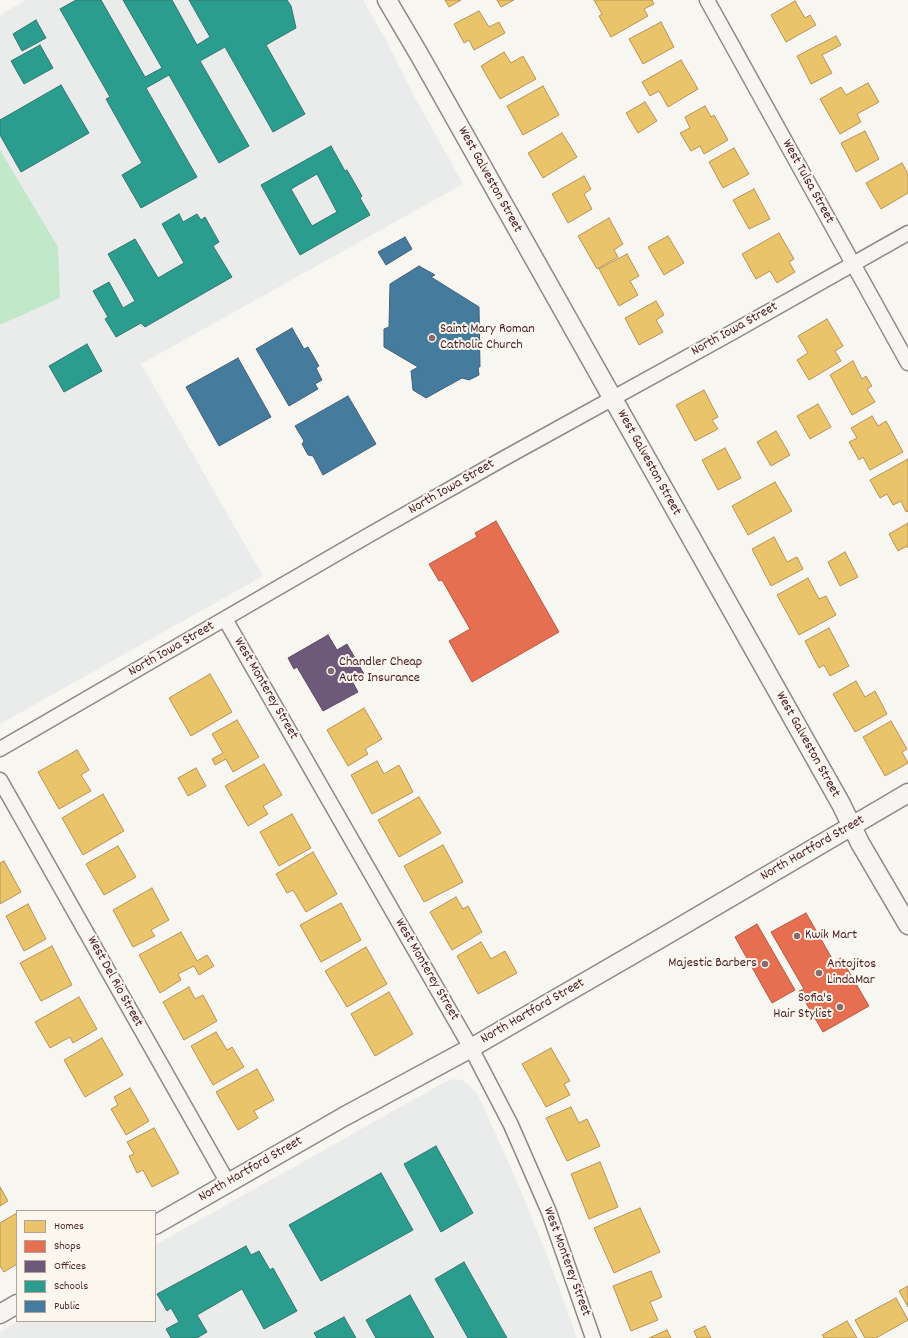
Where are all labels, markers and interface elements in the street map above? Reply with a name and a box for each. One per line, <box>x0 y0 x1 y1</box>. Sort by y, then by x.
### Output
street label: West Galveston Street <box>453 124 525 236</box>
street label: West Tulsa Street <box>777 137 837 227</box>
street label: North Iowa Street <box>689 299 781 361</box>
place label: Saint Mary Roman Catholic Church <box>440 322 535 354</box>
marker: Saint Mary Roman Catholic Church <box>427 333 437 343</box>
street label: West Galveston Street <box>612 407 684 519</box>
street label: North Iowa Street <box>406 457 498 519</box>
street label: North Iowa Street <box>126 619 218 681</box>
street label: West Monterey Street <box>229 635 301 743</box>
place label: Chandler Cheap Auto Insurance <box>339 655 422 688</box>
marker: Chandler Cheap Auto Insurance <box>326 666 336 676</box>
street label: West Galveston Street <box>771 689 843 801</box>
street label: North Hartford Street <box>758 812 868 886</box>
street label: West Monterey Street <box>390 916 462 1024</box>
place label: Kwik Mart <box>805 928 857 944</box>
marker: Kwik Mart <box>792 931 802 941</box>
street label: West Del Rio Street <box>82 934 146 1030</box>
place label: Majestic Barbers <box>668 956 757 972</box>
place label: Antojitos LindaMar <box>827 957 876 990</box>
marker: Majestic Barbers <box>760 959 770 969</box>
marker: Antojitos LindaMar <box>814 968 824 978</box>
street label: North Hartford Street <box>478 975 588 1049</box>
place label: Sofia's Hair Stylist <box>773 991 832 1024</box>
marker: Sofia's Hair Stylist <box>835 1002 845 1012</box>
street label: North Hartford Street <box>196 1133 306 1207</box>
street label: West Monterey Street <box>538 1205 594 1319</box>
legend <box>16 1210 156 1322</box>
text: Homes <box>54 1218 84 1235</box>
text: Shops <box>54 1238 81 1255</box>
text: Offices <box>54 1258 86 1275</box>
text: Schools <box>54 1278 88 1295</box>
text: Public <box>54 1298 80 1315</box>

